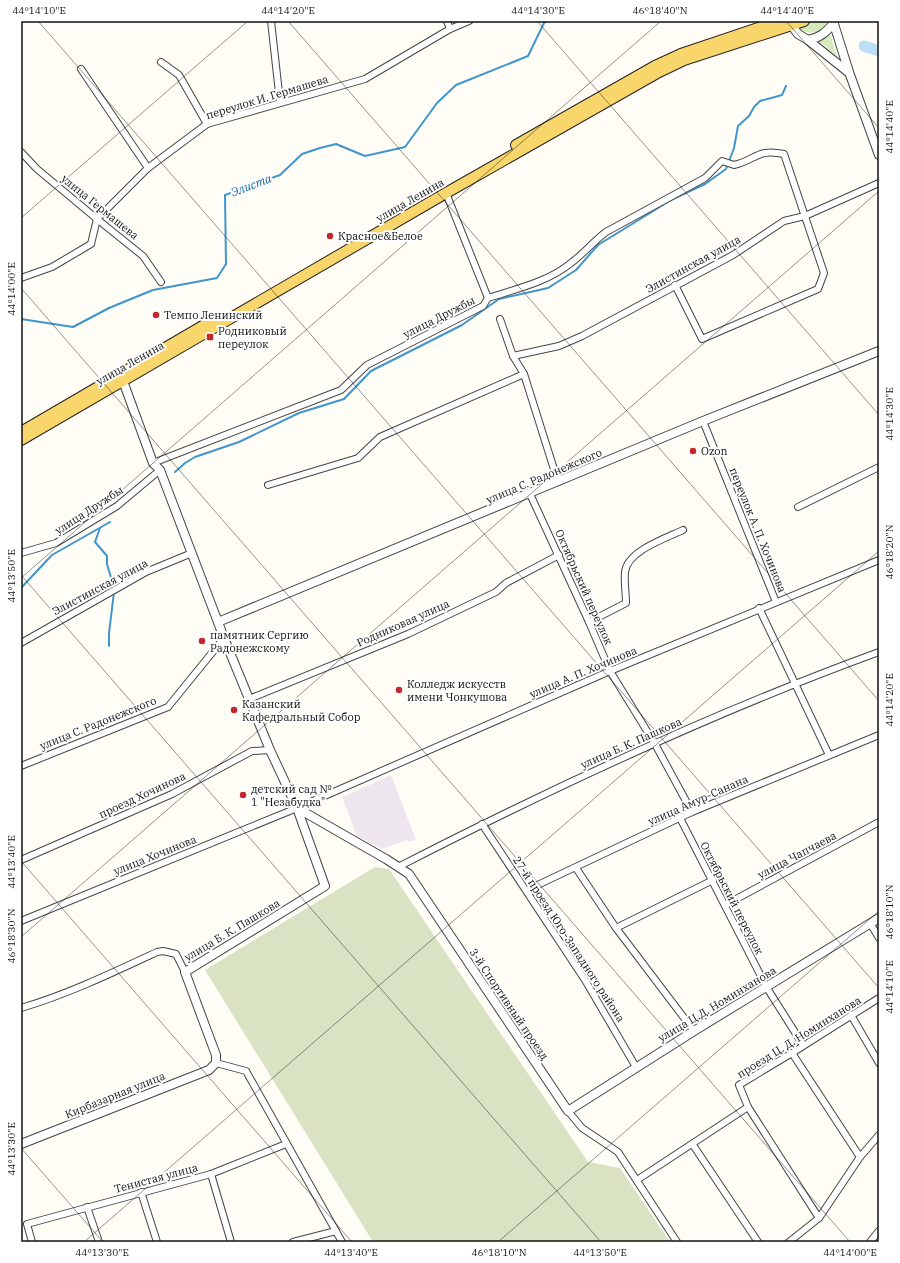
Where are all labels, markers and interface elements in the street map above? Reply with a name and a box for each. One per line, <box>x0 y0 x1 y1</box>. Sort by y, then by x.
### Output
text: 44°14'10"E <box>12 4 66 17</box>
text: 44°14'20"E <box>261 4 315 17</box>
text: 44°14'30"E <box>511 4 565 17</box>
text: 46°18'40"N <box>633 4 688 17</box>
text: 44°14'40"E <box>760 4 814 17</box>
street label: переулок И. Гермашева <box>204 72 330 122</box>
text: 44°14'40"E <box>883 100 896 154</box>
water label: Элиста <box>228 170 274 200</box>
street label: улица Гермашева <box>59 172 141 242</box>
street label: улица Ленина <box>373 175 447 225</box>
place label: Красное&Белое <box>338 229 423 243</box>
marker: Красное&Белое <box>325 231 335 241</box>
street label: Элистинская улица <box>643 232 743 296</box>
text: 44°14'00"E <box>5 262 18 316</box>
street label: улица Дружбы <box>401 293 477 341</box>
place label: Темпо Ленинский <box>164 308 263 322</box>
marker: Темпо Ленинский <box>151 310 161 320</box>
place label: Родниковый переулок <box>218 324 287 351</box>
marker: Родниковый переулок <box>205 332 215 342</box>
street label: улица Ленина <box>93 338 167 388</box>
text: 44°14'30"E <box>883 387 896 441</box>
place label: Ozon <box>701 444 728 458</box>
street label: улица С. Радонежского <box>484 445 604 507</box>
marker: Ozon <box>688 446 698 456</box>
street label: переулок А. П. Хочинова <box>727 466 789 594</box>
street label: улица Дружбы <box>52 483 126 537</box>
text: 46°18'20"N <box>883 524 896 580</box>
street label: Октябрьский переулок <box>552 527 616 647</box>
text: 44°13'50"E <box>5 549 18 603</box>
street label: Элистинская улица <box>50 556 150 618</box>
street label: Родниковая улица <box>354 596 452 650</box>
place label: памятник Сергию Радонежскому <box>210 628 308 655</box>
marker: памятник Сергию Радонежскому <box>197 636 207 646</box>
street label: улица А. П. Хочинова <box>527 643 639 701</box>
text: 44°14'20"E <box>883 673 896 727</box>
place label: Колледж искусств имени Чонкушова <box>407 677 507 704</box>
marker: Колледж искусств имени Чонкушова <box>394 685 404 695</box>
street label: улица С. Радонежского <box>38 693 158 753</box>
place label: Казанский Кафедральный Собор <box>242 697 361 724</box>
marker: Казанский Кафедральный Собор <box>229 705 239 715</box>
street label: улица Б. К. Пашкова <box>578 714 684 772</box>
street label: проезд Хочинова <box>96 769 188 821</box>
street label: улица Амур-Санана <box>646 772 750 828</box>
place label: детский сад № 1 "Незабудка" <box>251 782 332 809</box>
marker: детский сад № 1 "Незабудка" <box>238 790 248 800</box>
street label: улица Чапчаева <box>755 828 839 882</box>
street label: улица Хочинова <box>111 832 199 878</box>
text: 44°13'40"E <box>5 835 18 889</box>
street label: Октябрьский переулок <box>697 839 767 957</box>
street label: 27-й проезд Юго-Западного района <box>510 853 628 1025</box>
text: 46°18'10"N <box>883 884 896 940</box>
street label: улица Б. К. Пашкова <box>182 896 282 964</box>
text: 46°18'30"N <box>5 908 18 964</box>
street label: 3-й Спортивный проезд <box>466 946 552 1063</box>
text: 44°14'10"E <box>883 960 896 1014</box>
street label: улица Ц.Д. Номинханова <box>655 963 779 1045</box>
street label: проезд Ц. Д. Номинханова <box>734 993 864 1081</box>
street label: Кирбазарная улица <box>63 1069 167 1121</box>
text: 44°13'30"E <box>5 1122 18 1176</box>
street label: Тенистая улица <box>113 1160 199 1196</box>
text: 44°13'30"E <box>75 1246 129 1259</box>
text: 44°13'40"E <box>324 1246 378 1259</box>
text: 46°18'10"N <box>472 1246 527 1259</box>
text: 44°13'50"E <box>573 1246 627 1259</box>
text: 44°14'00"E <box>823 1246 877 1259</box>

